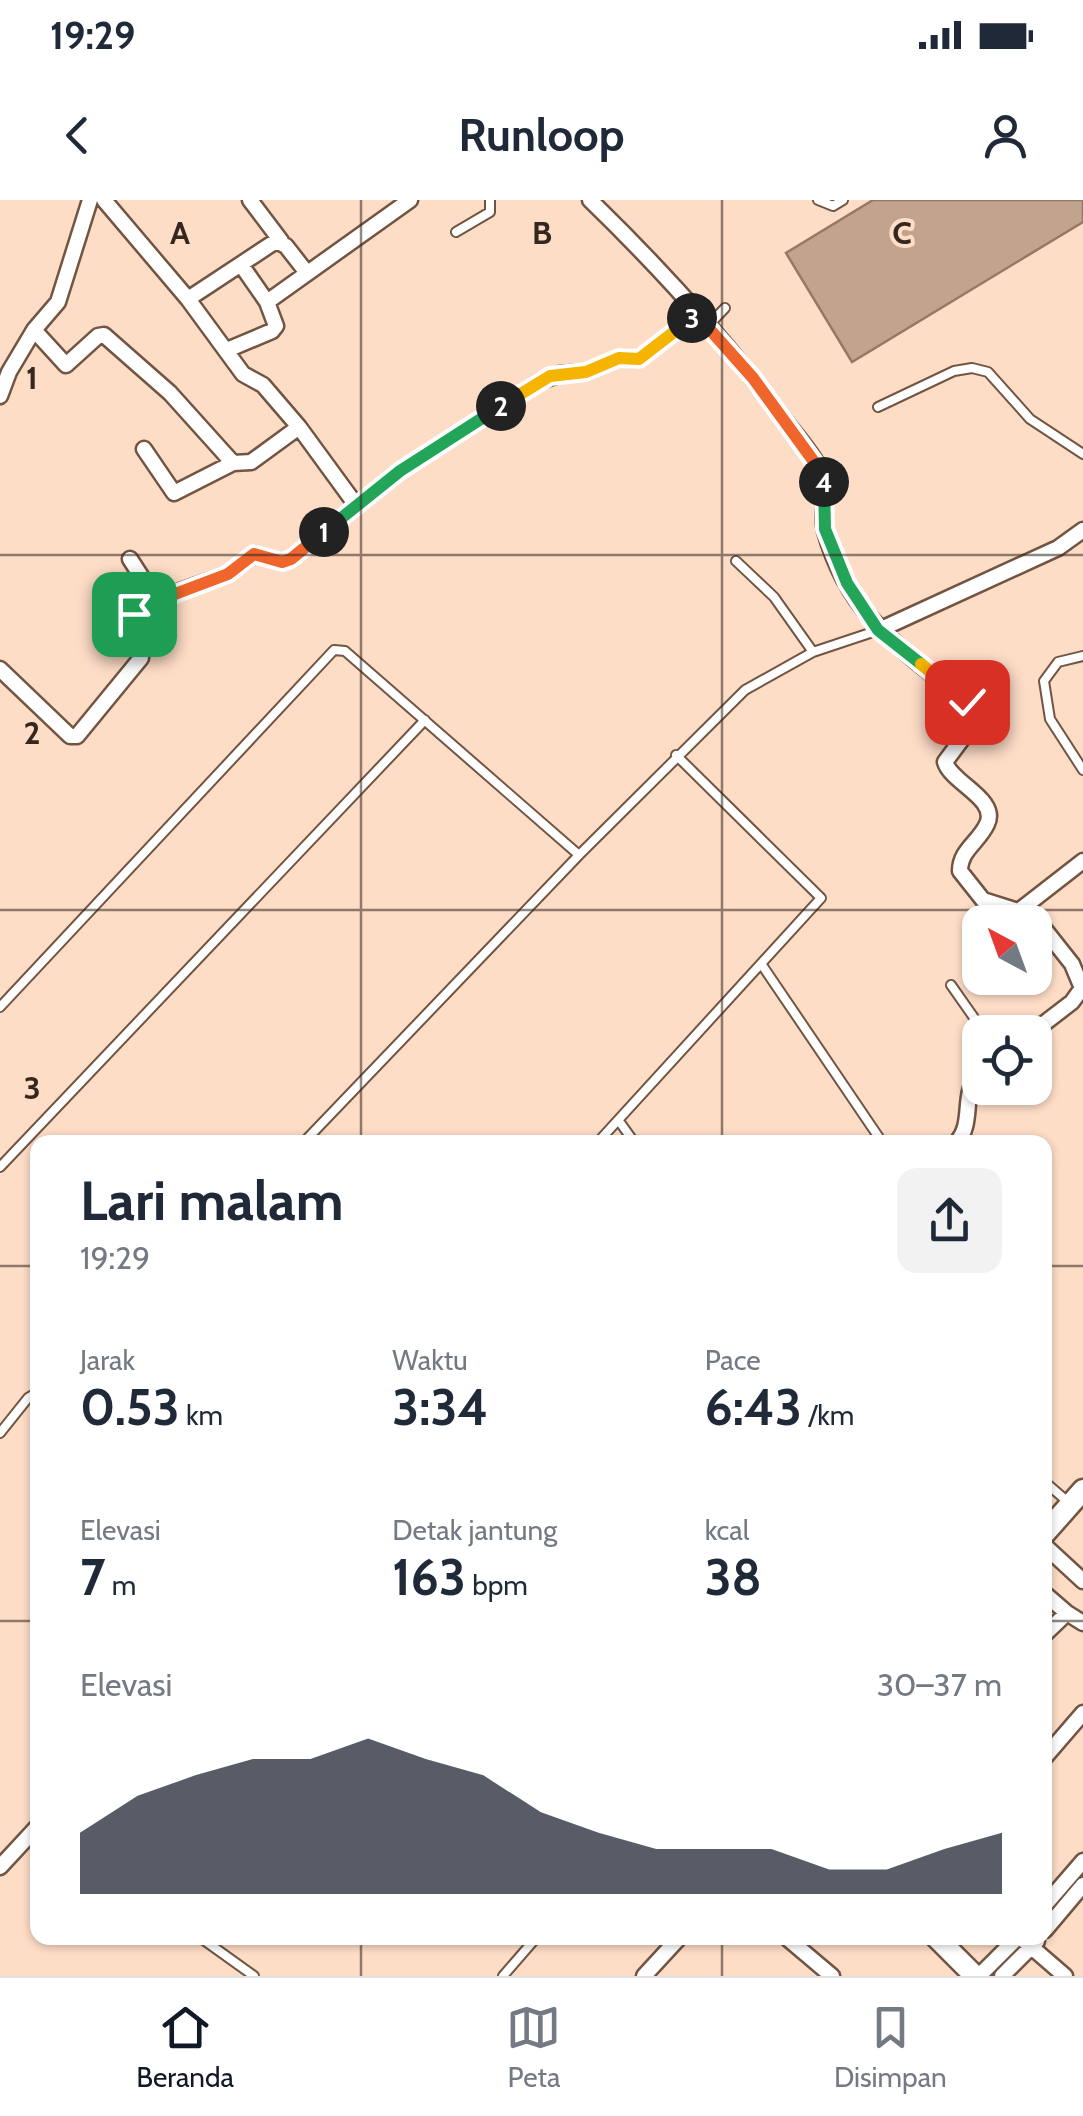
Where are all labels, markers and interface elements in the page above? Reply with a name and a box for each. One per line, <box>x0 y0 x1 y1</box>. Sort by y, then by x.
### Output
text: 19:29 <box>50 12 135 59</box>
icon: back <box>50 108 105 163</box>
text: Runloop <box>459 108 624 162</box>
icon: person <box>978 108 1033 163</box>
text: A <box>170 213 190 252</box>
text: B <box>532 213 552 252</box>
text: C <box>892 213 912 252</box>
pin: 3 <box>667 293 717 343</box>
text: 3 <box>684 301 700 335</box>
text: 1 <box>26 358 38 397</box>
pin: 2 <box>476 381 526 431</box>
text: 2 <box>494 389 508 423</box>
pin: 4 <box>799 457 849 507</box>
text: 4 <box>815 465 833 499</box>
pin: 1 <box>299 507 349 557</box>
text: 1 <box>319 515 329 549</box>
pin <box>92 572 177 657</box>
icon: arrive <box>107 587 162 642</box>
pin <box>925 660 1010 745</box>
icon: check <box>940 675 995 730</box>
text: 2 <box>24 713 40 752</box>
north arrow <box>962 905 1052 995</box>
map controls <box>962 905 1052 1105</box>
button: locate <box>962 1015 1052 1105</box>
text: 3 <box>23 1068 41 1107</box>
text: Lari malam <box>80 1167 343 1234</box>
button: share <box>897 1168 1002 1273</box>
text: 19:29 <box>80 1238 150 1277</box>
text: Jarak <box>80 1343 135 1377</box>
text: Waktu <box>392 1343 468 1377</box>
text: Pace <box>705 1343 761 1377</box>
text: 0.53 <box>80 1377 180 1438</box>
text: 3:34 <box>392 1377 488 1438</box>
text: 6:43 <box>705 1377 802 1438</box>
text: km <box>180 1398 223 1432</box>
text: /km <box>802 1398 854 1432</box>
text: Elevasi <box>80 1513 161 1547</box>
text: Detak jantung <box>392 1513 557 1547</box>
text: kcal <box>705 1513 749 1547</box>
text: 7 <box>80 1547 106 1608</box>
text: 163 <box>392 1547 466 1608</box>
text: 38 <box>705 1547 762 1608</box>
text: m <box>106 1568 136 1602</box>
text: bpm <box>466 1568 528 1602</box>
text: Elevasi <box>80 1665 172 1704</box>
text: 30–37 m <box>877 1665 1002 1704</box>
tab: Beranda <box>136 2000 234 2094</box>
tab: Peta <box>506 2000 561 2094</box>
tab: Disimpan <box>834 2000 947 2094</box>

